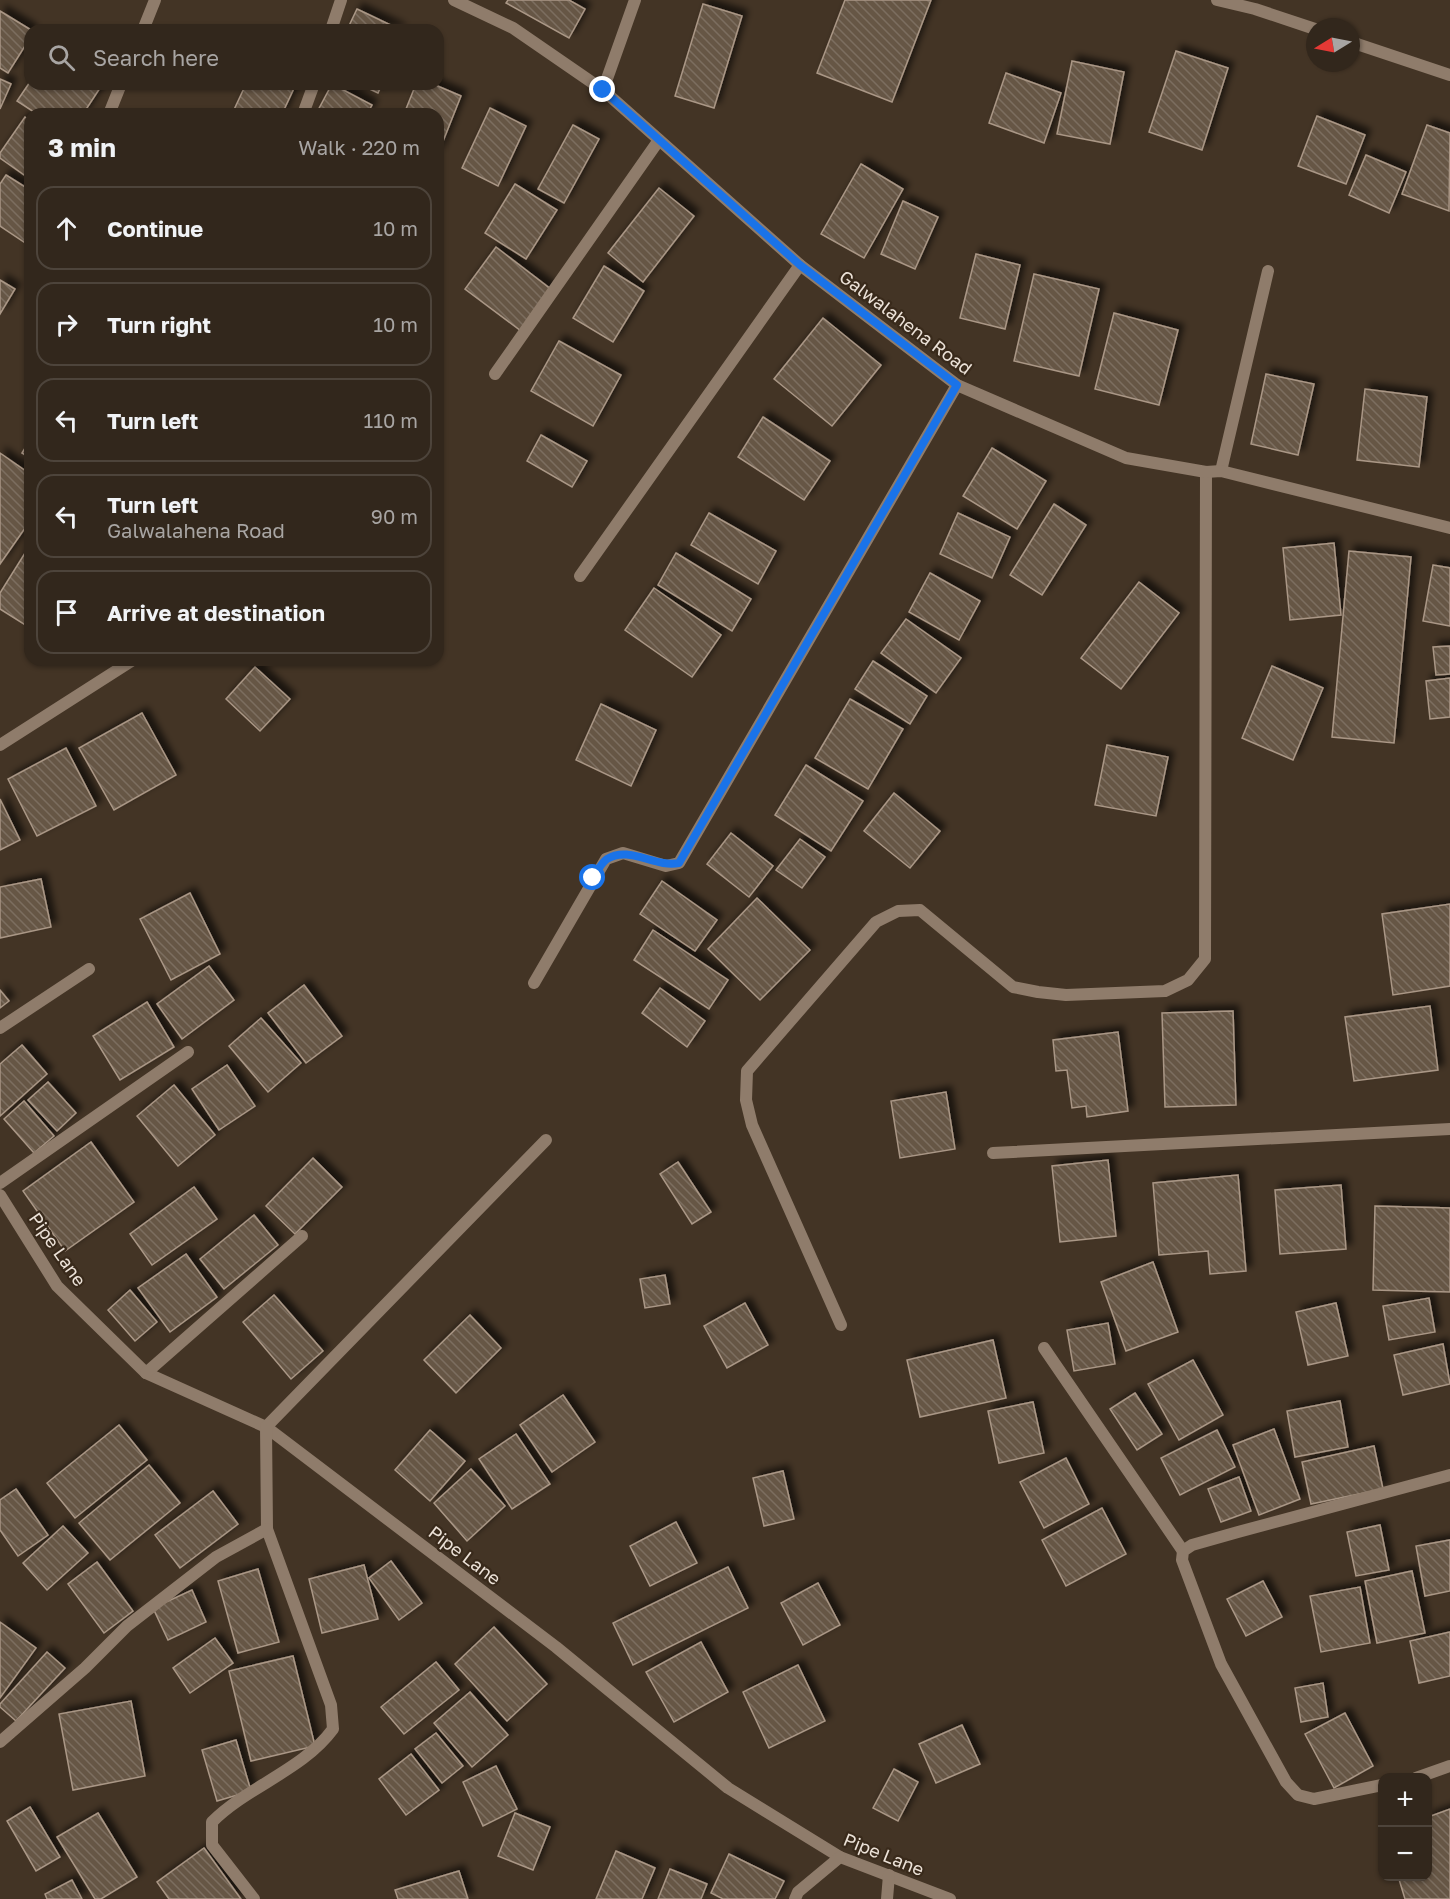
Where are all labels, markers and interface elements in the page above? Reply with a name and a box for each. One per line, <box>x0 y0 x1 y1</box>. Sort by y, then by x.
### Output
north arrow <box>1306 18 1360 72</box>
search box <box>24 24 444 90</box>
icon: search <box>45 41 78 74</box>
text: Search here <box>93 44 219 71</box>
route end <box>589 76 615 102</box>
text: 3 min <box>48 132 116 163</box>
text: Walk · 220 m <box>298 135 420 159</box>
icon: ahead <box>50 212 83 245</box>
text: Continue <box>107 215 203 242</box>
text: 10 m <box>373 216 418 240</box>
street label: Galwalahena Road <box>835 265 977 379</box>
icon: right <box>50 308 83 341</box>
text: Turn right <box>107 311 211 338</box>
text: 10 m <box>373 312 418 336</box>
icon: left <box>50 404 83 437</box>
text: Turn left <box>107 407 198 434</box>
text: 110 m <box>364 408 418 432</box>
text: Turn left <box>107 491 198 518</box>
icon: left <box>50 500 83 533</box>
text: 90 m <box>371 504 418 528</box>
text: Galwalahena Road <box>107 518 285 542</box>
icon: arrive <box>50 596 83 629</box>
text: Arrive at destination <box>107 599 325 626</box>
route start <box>579 864 605 890</box>
street label: Pipe Lane <box>25 1208 91 1290</box>
street label: Pipe Lane <box>425 1521 505 1589</box>
map controls <box>1378 1773 1432 1881</box>
button: + <box>1378 1773 1432 1827</box>
button: − <box>1378 1827 1432 1881</box>
street label: Pipe Lane <box>841 1828 927 1880</box>

